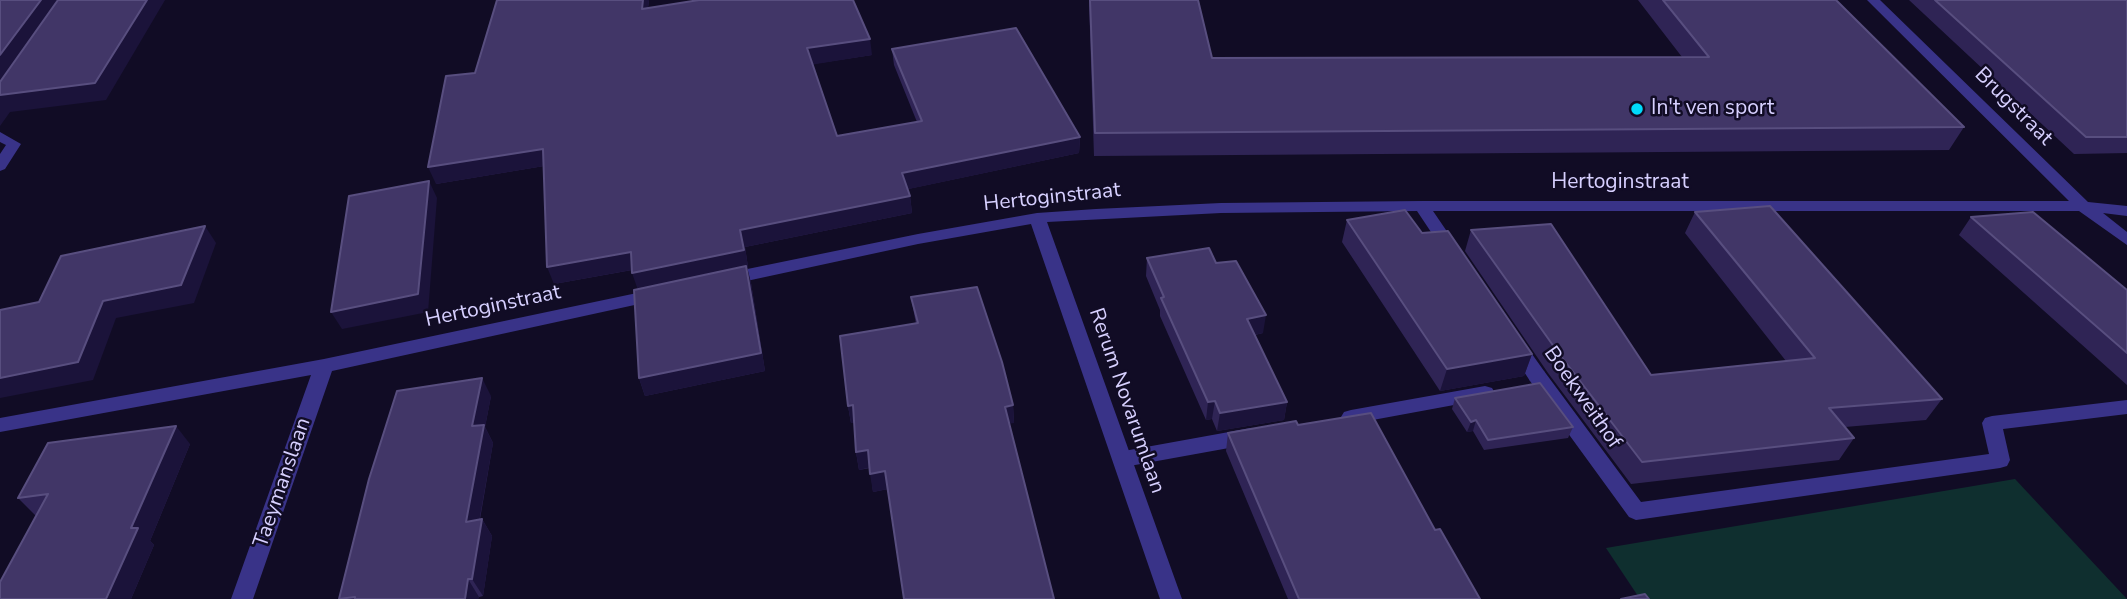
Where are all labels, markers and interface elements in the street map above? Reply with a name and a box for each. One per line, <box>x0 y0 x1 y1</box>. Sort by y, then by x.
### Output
street label: Brugstraat <box>1969 63 2057 151</box>
place label: In't ven sport <box>1651 96 1774 122</box>
marker: In't ven sport <box>1629 101 1645 117</box>
street label: Hertoginstraat <box>1551 170 1689 196</box>
street label: Hertoginstraat <box>982 178 1122 218</box>
street label: Hertoginstraat <box>423 280 563 334</box>
street label: Rerum Novarumlaan <box>1082 305 1170 497</box>
street label: Boekweithof <box>1538 342 1626 454</box>
street label: Taeymanslaan <box>249 415 317 551</box>

